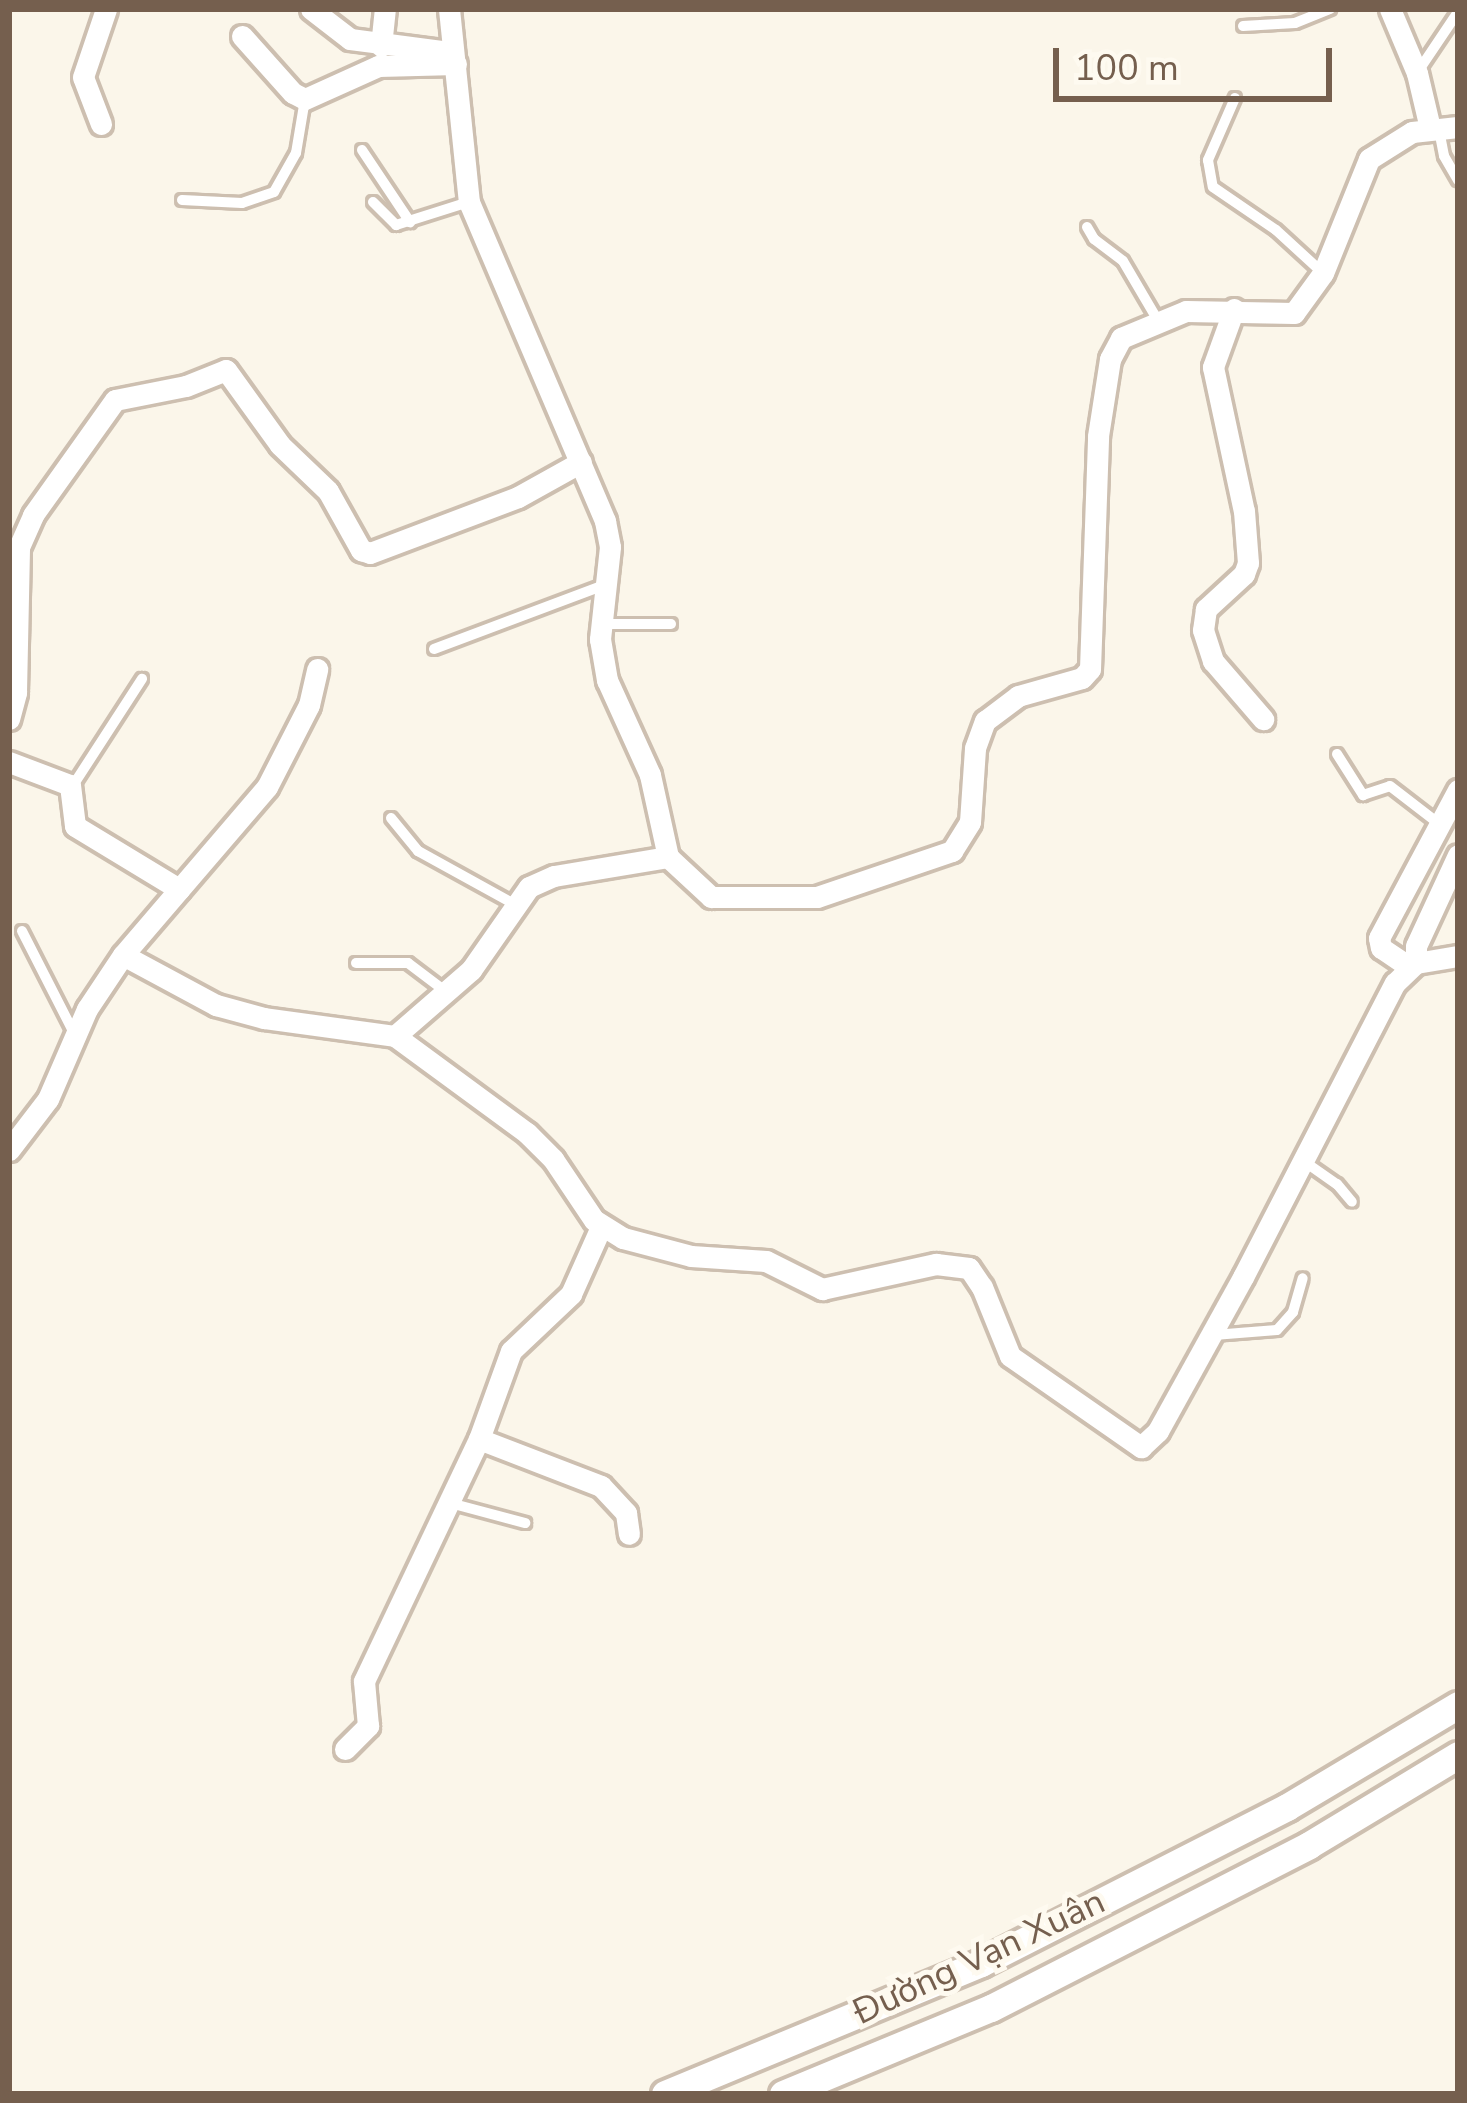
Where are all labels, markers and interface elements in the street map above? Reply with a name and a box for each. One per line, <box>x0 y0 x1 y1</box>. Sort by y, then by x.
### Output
scale bar <box>1059 24 1338 98</box>
text: 100 m <box>1074 44 1179 93</box>
street label: Đường Vạn Xuân <box>846 1880 1112 2034</box>

